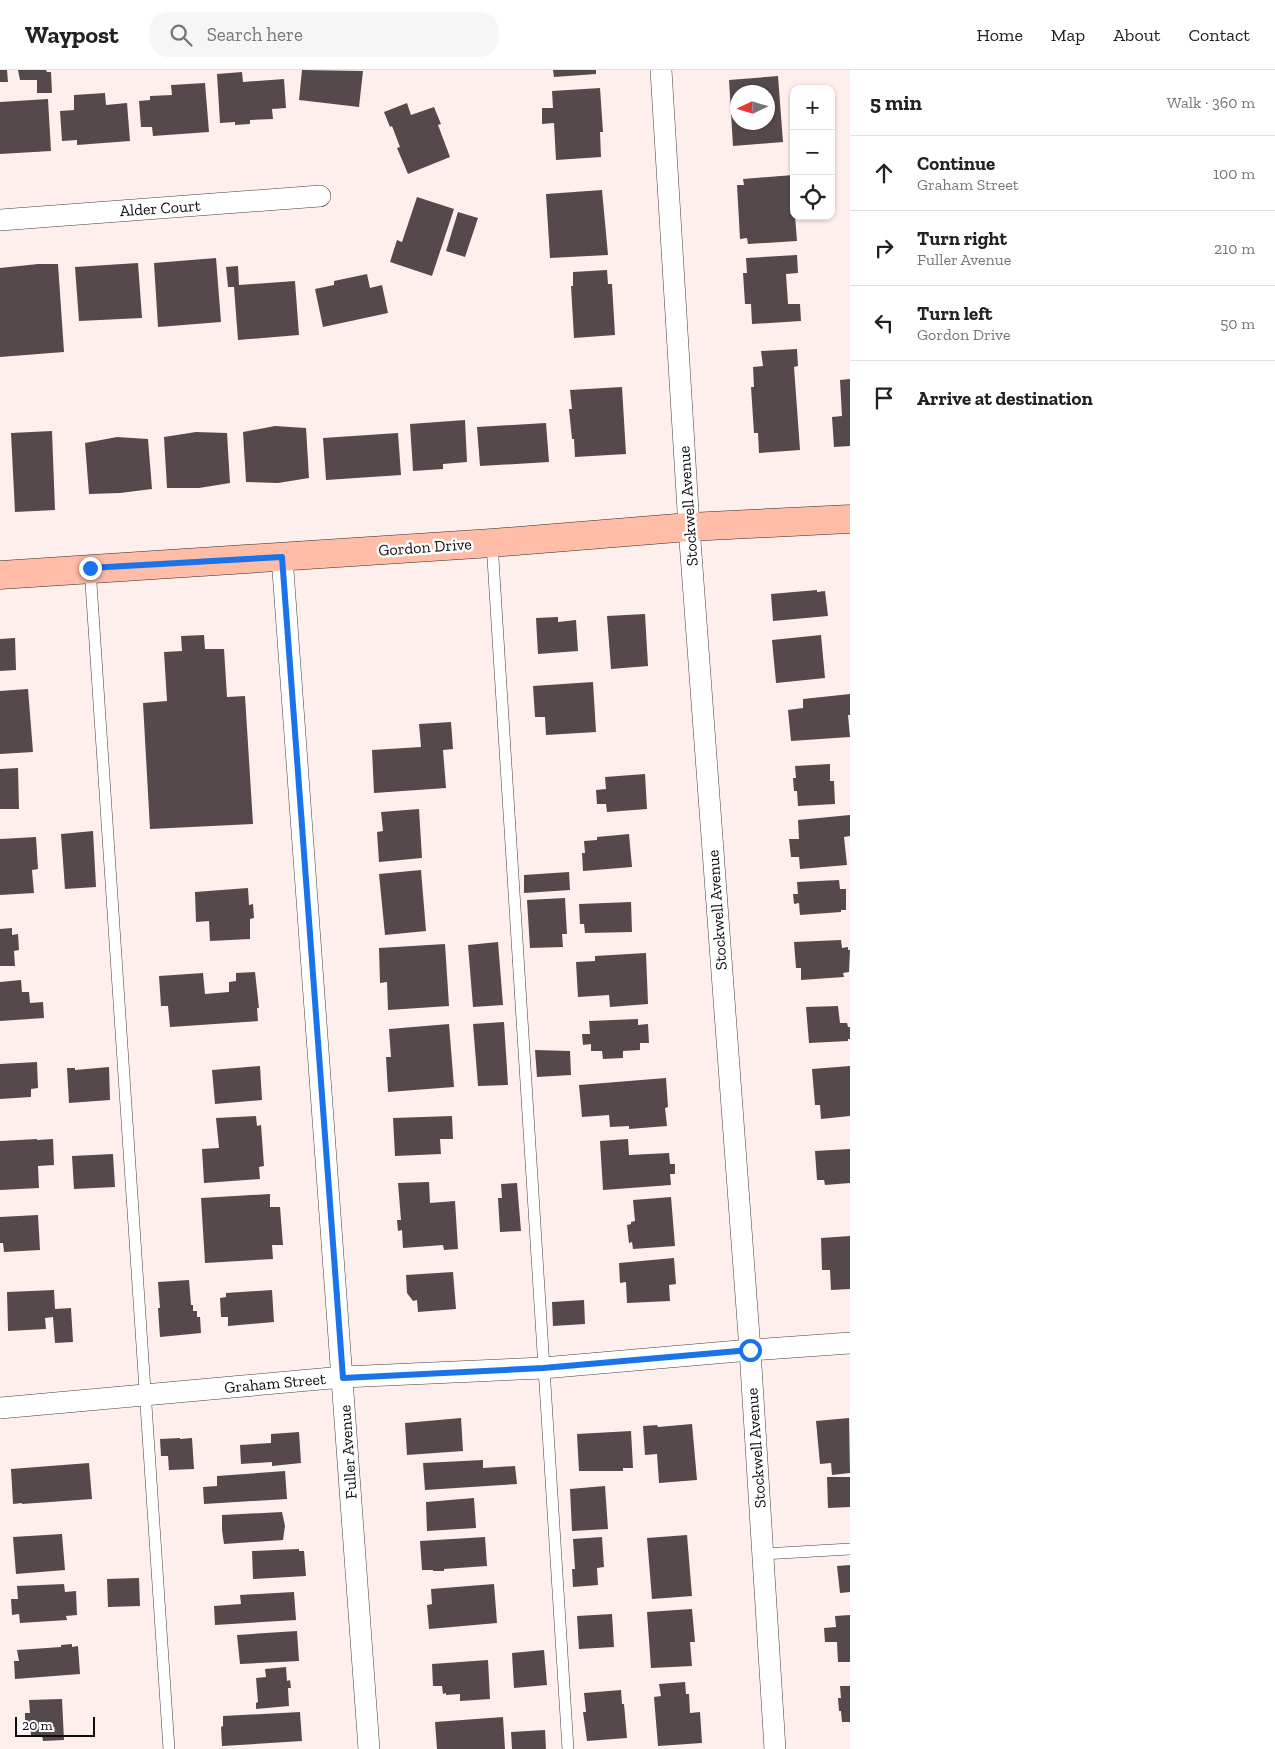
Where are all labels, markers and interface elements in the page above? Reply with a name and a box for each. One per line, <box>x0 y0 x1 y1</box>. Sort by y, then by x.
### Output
search box <box>149 12 499 57</box>
text: Waypost <box>25 20 119 49</box>
icon: search <box>167 21 195 49</box>
text: Search here <box>207 23 303 46</box>
text: Home <box>976 24 1023 46</box>
text: Map <box>1051 24 1085 46</box>
text: About <box>1113 24 1160 46</box>
text: Contact <box>1188 24 1250 46</box>
north arrow <box>730 85 775 130</box>
map controls <box>790 85 835 220</box>
button: + <box>790 85 835 130</box>
text: 5 min <box>870 90 922 115</box>
text: Walk · 360 m <box>1167 93 1255 112</box>
button: − <box>790 130 835 175</box>
text: Continue <box>917 152 995 175</box>
icon: ahead <box>870 159 898 187</box>
text: 100 m <box>1213 164 1255 183</box>
button: locate <box>790 175 835 220</box>
text: Graham Street <box>917 175 1019 194</box>
street label: Alder Court <box>119 196 201 220</box>
text: Turn right <box>917 227 1007 250</box>
icon: right <box>870 234 898 262</box>
text: 210 m <box>1214 239 1255 258</box>
text: Fuller Avenue <box>917 250 1011 269</box>
text: Turn left <box>917 302 992 325</box>
icon: left <box>870 309 898 337</box>
text: 50 m <box>1220 314 1255 333</box>
text: Gordon Drive <box>917 325 1010 344</box>
icon: arrive <box>870 384 898 412</box>
text: Arrive at destination <box>917 387 1093 410</box>
street label: Stockwell Avenue <box>674 445 702 567</box>
street label: Gordon Drive <box>378 534 472 560</box>
route end <box>79 557 102 580</box>
street label: Stockwell Avenue <box>703 849 731 971</box>
route start <box>739 1339 762 1362</box>
street label: Graham Street <box>223 1369 327 1397</box>
street label: Stockwell Avenue <box>742 1387 770 1509</box>
street label: Fuller Avenue <box>335 1404 361 1500</box>
scale bar <box>15 1714 95 1737</box>
text: 20 m <box>22 1717 53 1734</box>

